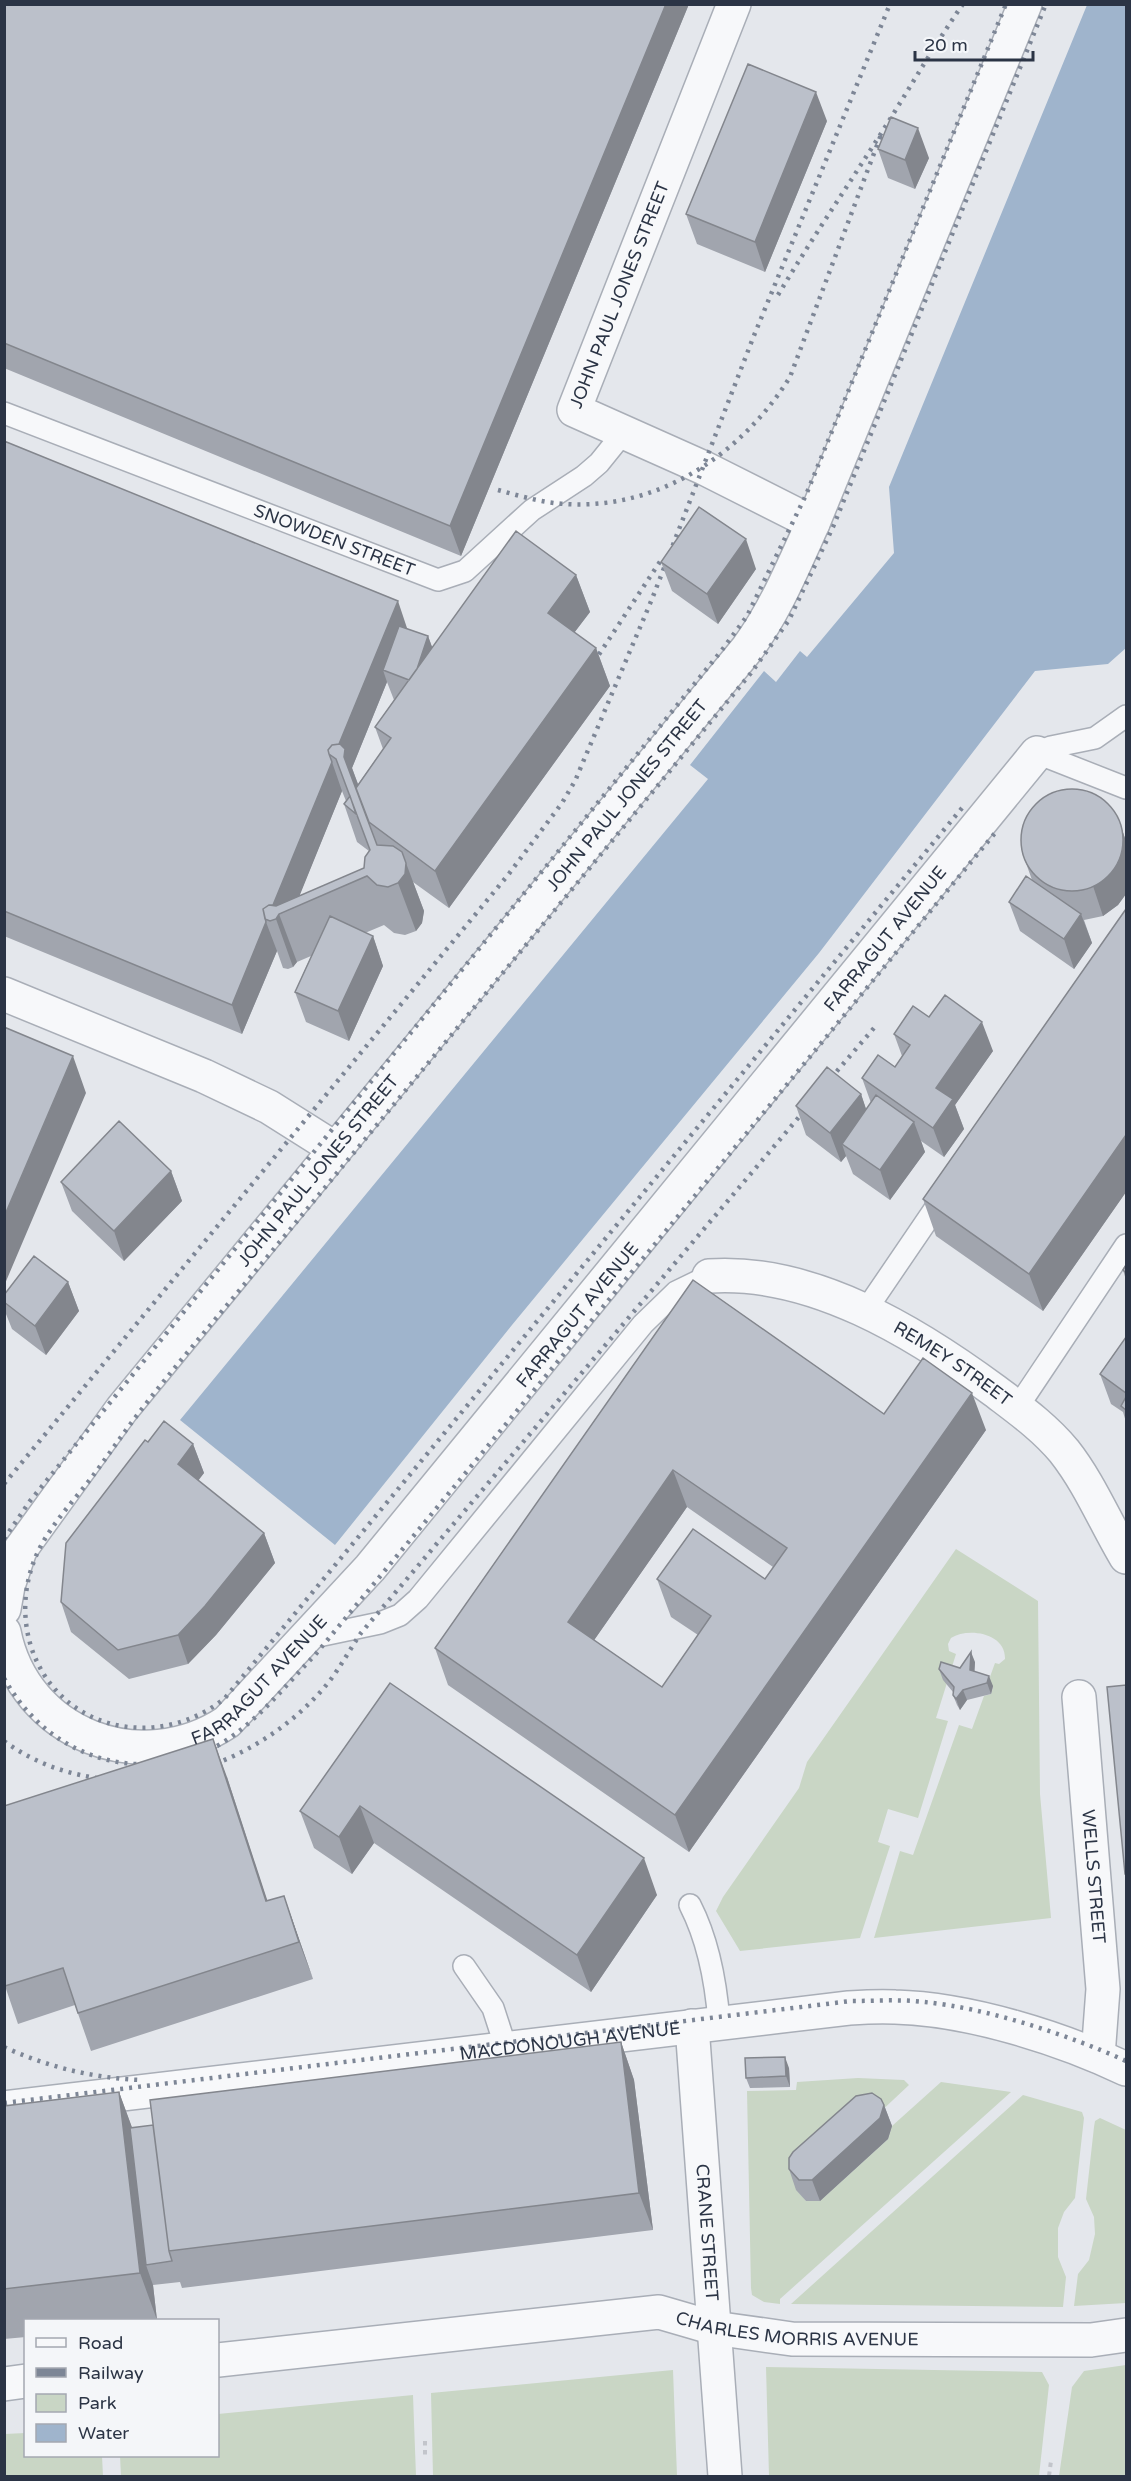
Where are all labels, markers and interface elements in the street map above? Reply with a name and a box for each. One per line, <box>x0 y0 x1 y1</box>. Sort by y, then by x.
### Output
scale bar <box>915 24 1034 62</box>
text: 20 m <box>924 34 968 56</box>
street label: JOHN PAUL JONES STREET <box>565 178 674 411</box>
street label: SNOWDEN STREET <box>251 499 418 581</box>
street label: JOHN PAUL JONES STREET <box>541 695 712 896</box>
street label: FARRAGUT AVENUE <box>819 861 951 1016</box>
street label: JOHN PAUL JONES STREET <box>233 1070 403 1271</box>
street label: FARRAGUT AVENUE <box>511 1238 643 1392</box>
street label: REMEY STREET <box>890 1316 1016 1411</box>
street label: FARRAGUT AVENUE <box>188 1610 332 1750</box>
street label: WELLS STREET <box>1077 1809 1110 1944</box>
street label: MACDONOUGH AVENUE <box>458 2017 682 2065</box>
street label: CRANE STREET <box>691 2163 723 2302</box>
street label: CHARLES MORRIS AVENUE <box>673 2306 919 2350</box>
legend <box>24 2319 219 2457</box>
text: Road <box>78 2332 123 2354</box>
text: Railway <box>78 2362 144 2384</box>
text: Park <box>78 2392 117 2414</box>
text: Water <box>78 2422 129 2444</box>

